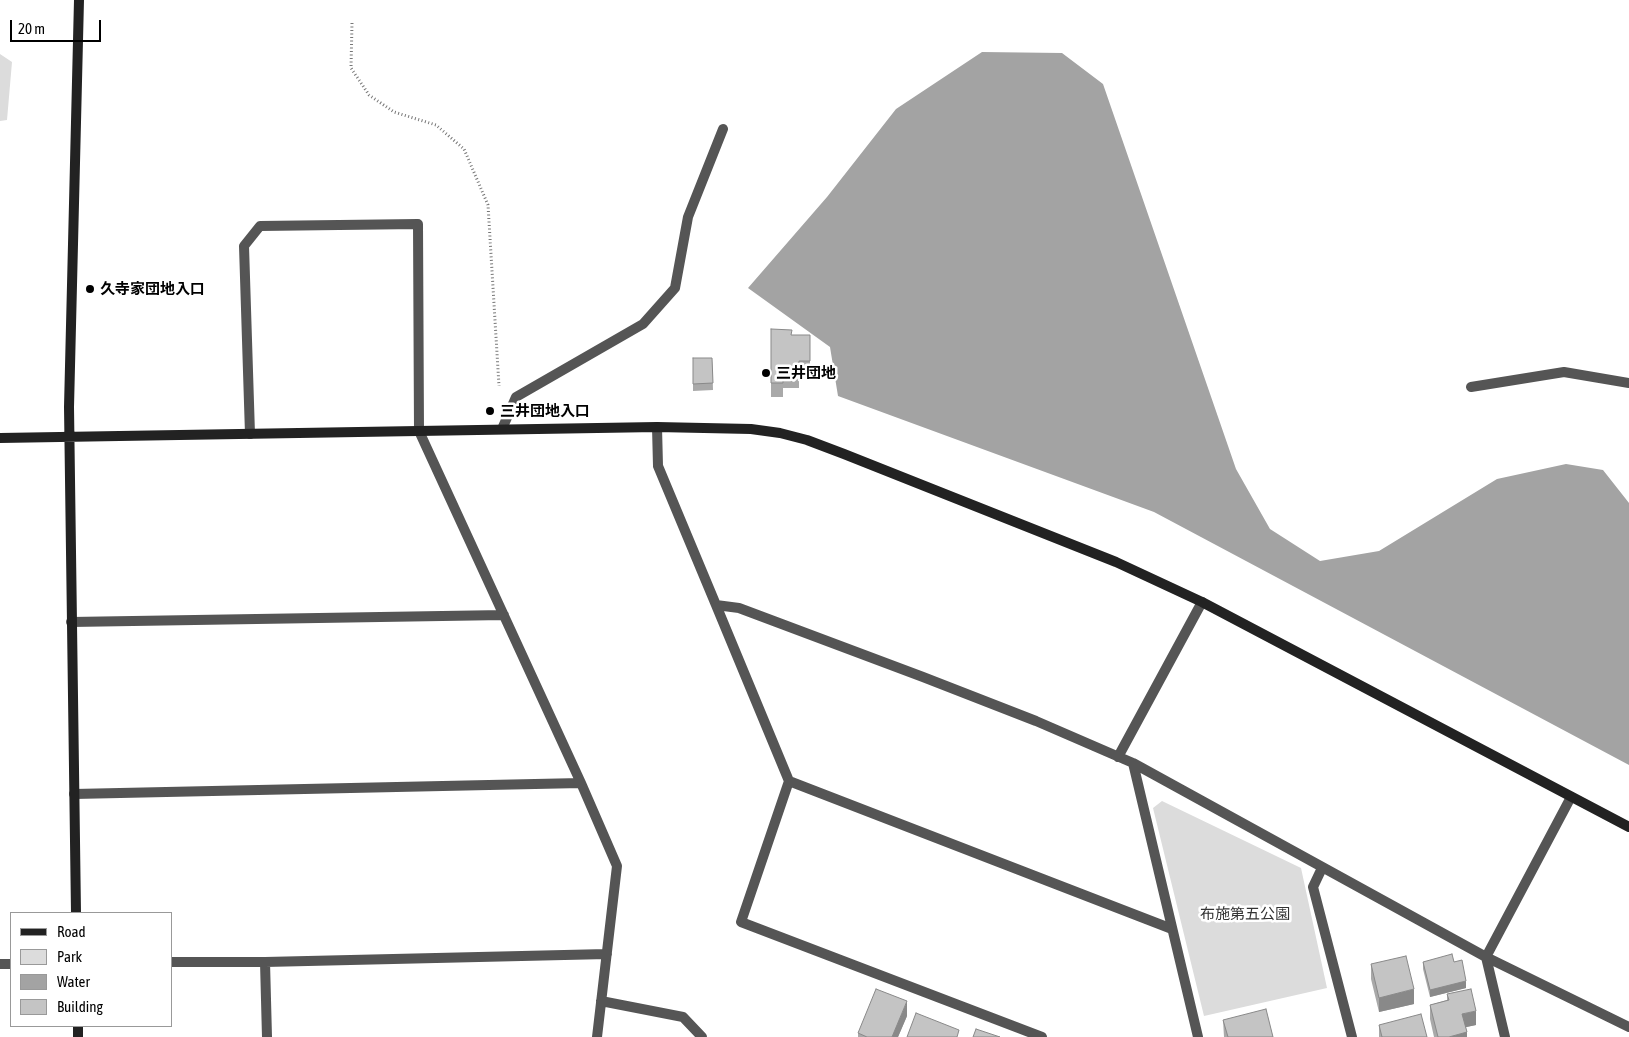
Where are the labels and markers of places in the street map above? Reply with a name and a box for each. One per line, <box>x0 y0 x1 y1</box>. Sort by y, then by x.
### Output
place label: 久寺家団地入口 <box>100 280 205 298</box>
marker: 久寺家団地入口 <box>84 283 96 295</box>
place label: 三井団地 <box>776 364 836 382</box>
marker: 三井団地 <box>760 367 772 379</box>
place label: 三井団地入口 <box>500 402 590 420</box>
marker: 三井団地入口 <box>484 405 496 417</box>

